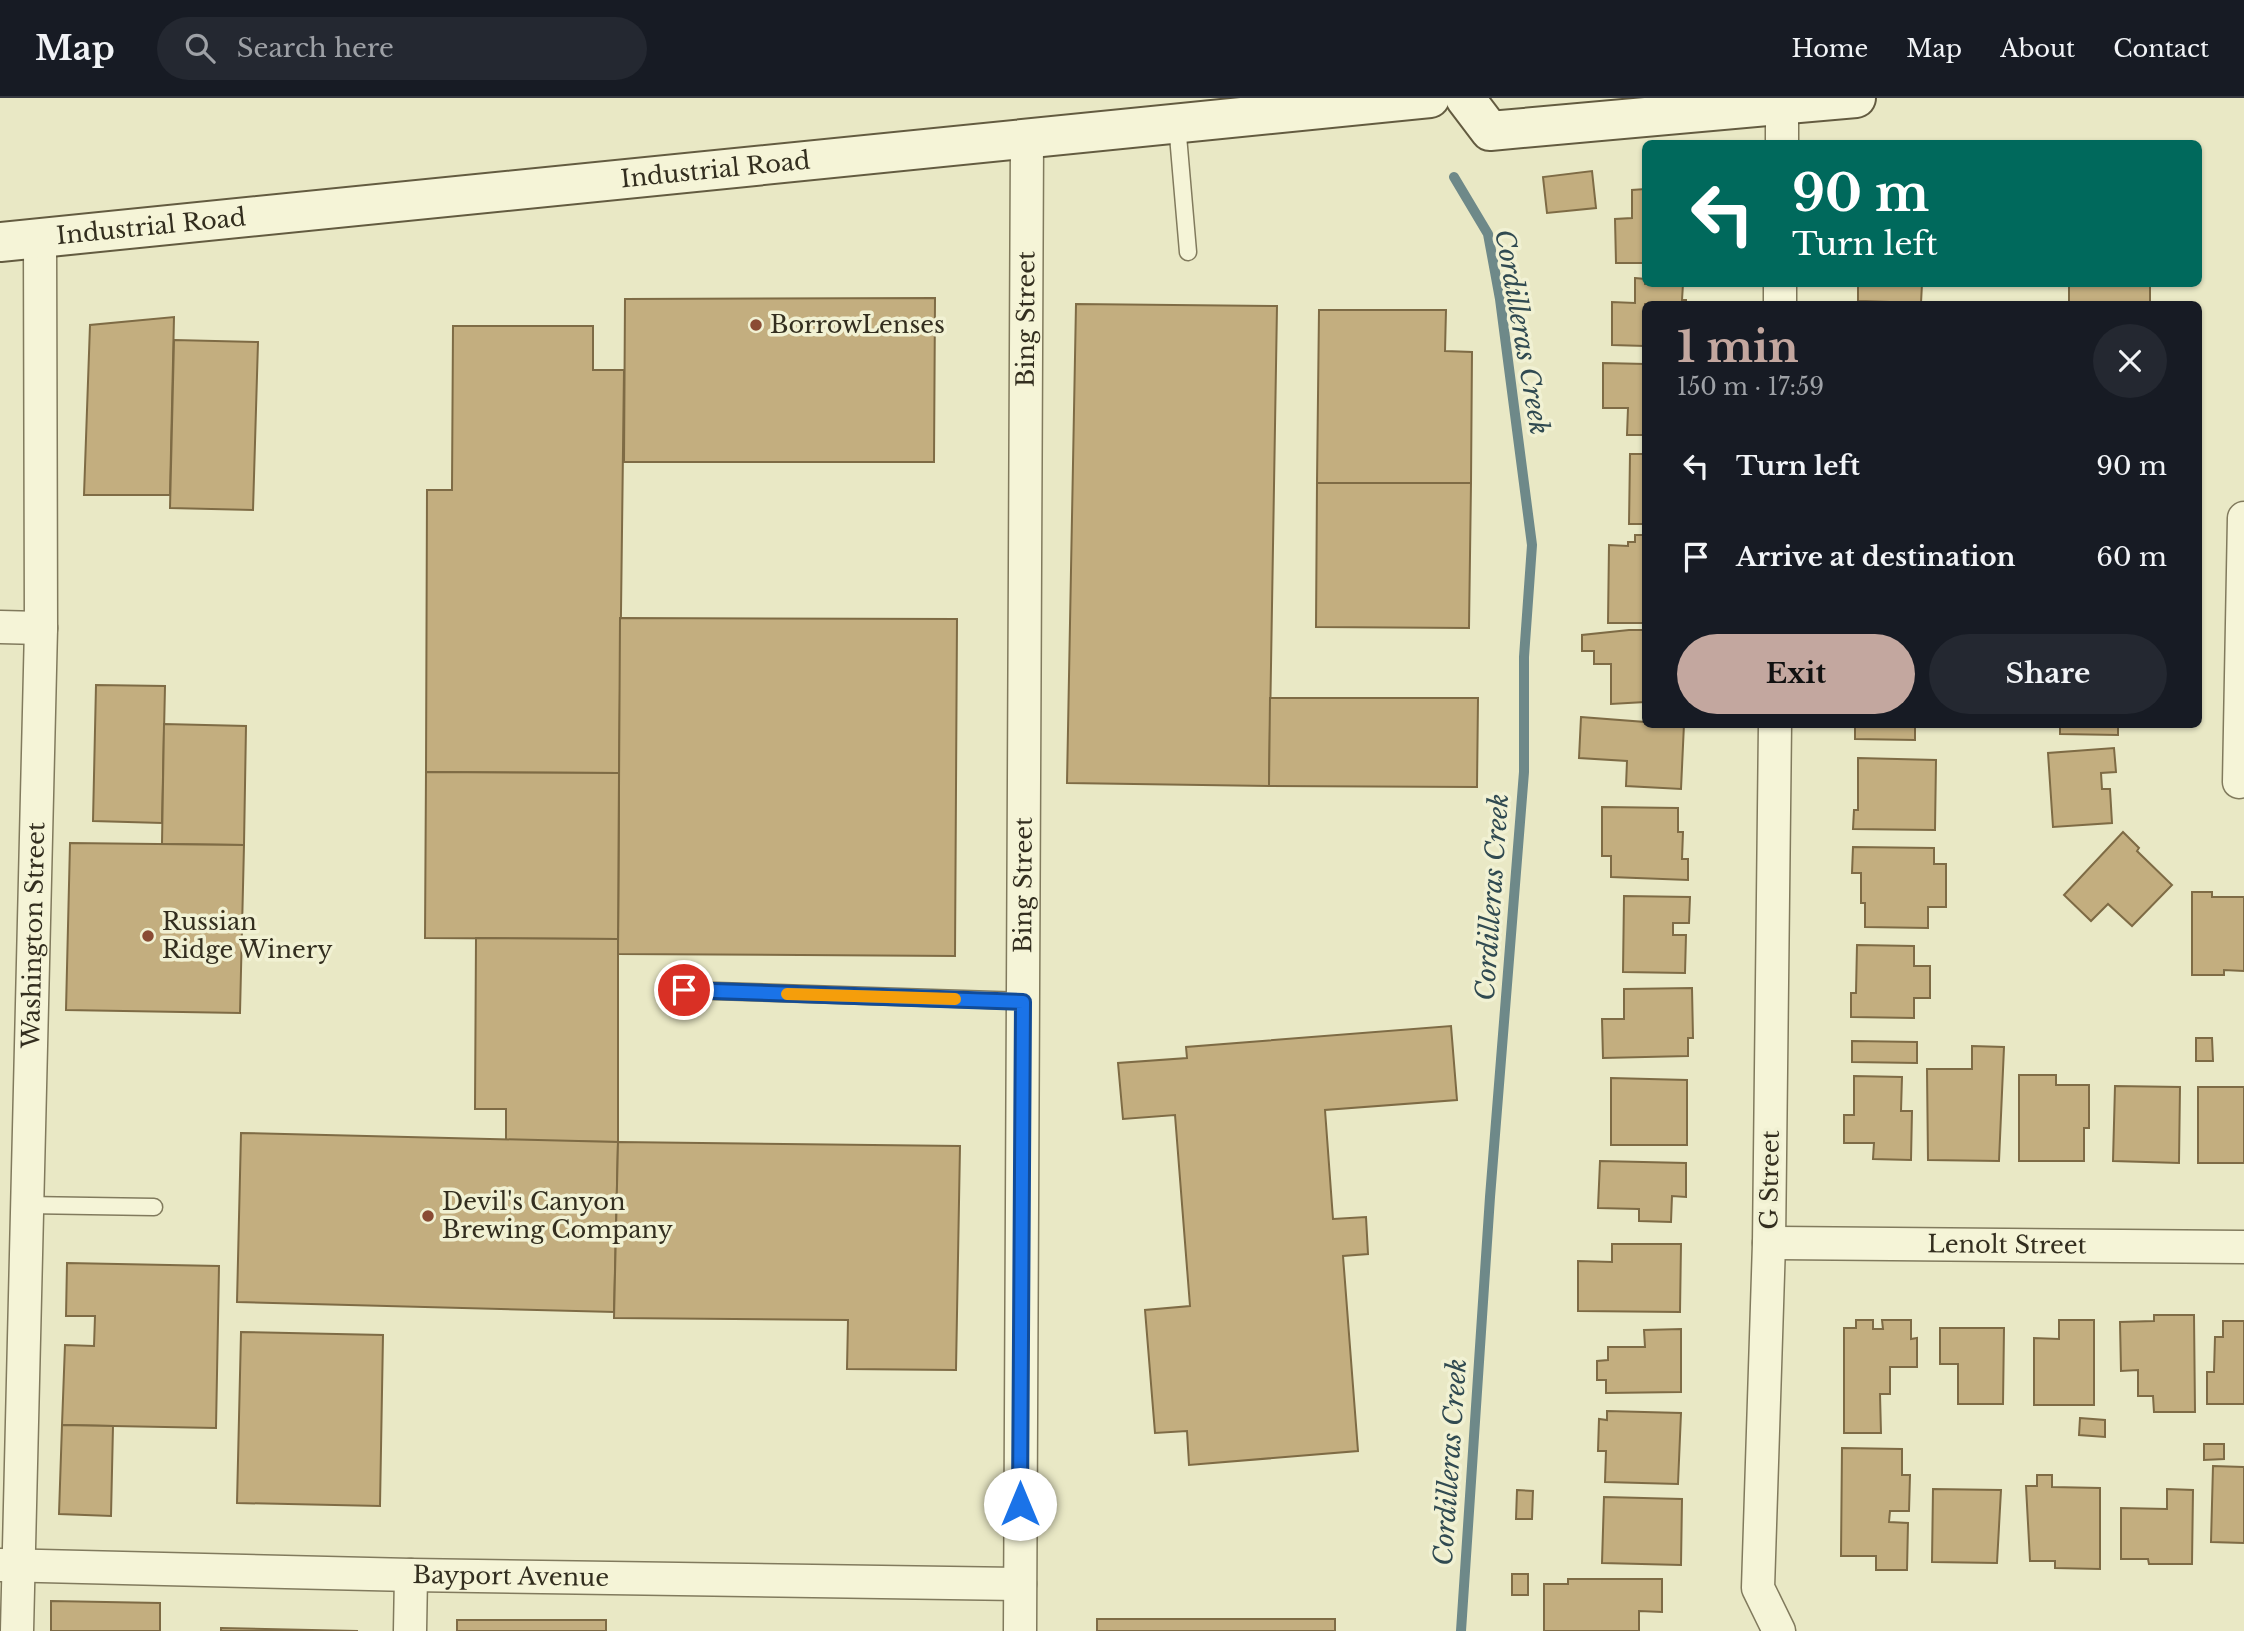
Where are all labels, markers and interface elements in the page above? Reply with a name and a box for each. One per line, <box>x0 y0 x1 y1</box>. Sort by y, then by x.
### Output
search box <box>157 17 647 80</box>
text: Map <box>35 28 115 69</box>
icon: search <box>181 29 219 67</box>
text: Search here <box>237 32 394 64</box>
text: Home <box>1792 34 1868 63</box>
text: Map <box>1906 34 1962 63</box>
text: About <box>2000 34 2075 63</box>
text: Contact <box>2113 34 2209 63</box>
street label: Industrial Road <box>619 146 811 193</box>
text: 90 m <box>1792 163 1929 224</box>
icon: left <box>1677 168 1768 259</box>
street label: Industrial Road <box>55 202 247 250</box>
text: Turn left <box>1792 224 1938 264</box>
water label: Cordilleras Creek <box>1488 227 1556 437</box>
street label: Bing Street <box>1011 251 1040 387</box>
place label: BorrowLenses <box>770 310 945 339</box>
marker: BorrowLenses <box>748 317 764 333</box>
text: 1 min <box>1677 321 1799 373</box>
button: close <box>2093 324 2167 398</box>
text: 150 m · 17:59 <box>1677 373 1824 401</box>
icon: left <box>1677 447 1715 485</box>
text: Turn left <box>1736 450 1860 482</box>
text: 90 m <box>2096 450 2167 482</box>
icon: arrive <box>1677 538 1715 576</box>
text: Arrive at destination <box>1736 541 2016 573</box>
text: 60 m <box>2096 541 2167 573</box>
button: Exit <box>1677 634 1915 714</box>
button: Share <box>1929 634 2167 714</box>
water label: Cordilleras Creek <box>1469 792 1515 1002</box>
street label: Bing Street <box>1008 817 1038 953</box>
street label: Washington Street <box>16 822 50 1050</box>
place label: Russian Ridge Winery <box>162 907 333 964</box>
marker: Russian Ridge Winery <box>140 928 156 944</box>
pin <box>654 960 714 1020</box>
icon: arrive <box>665 971 703 1009</box>
street label: G Street <box>1754 1130 1785 1230</box>
place label: Devil's Canyon Brewing Company <box>442 1187 674 1244</box>
marker: Devil's Canyon Brewing Company <box>420 1208 436 1224</box>
street label: Lenolt Street <box>1927 1229 2087 1260</box>
water label: Cordilleras Creek <box>1427 1357 1473 1567</box>
position arrow <box>983 1467 1057 1541</box>
street label: Bayport Avenue <box>412 1560 609 1592</box>

